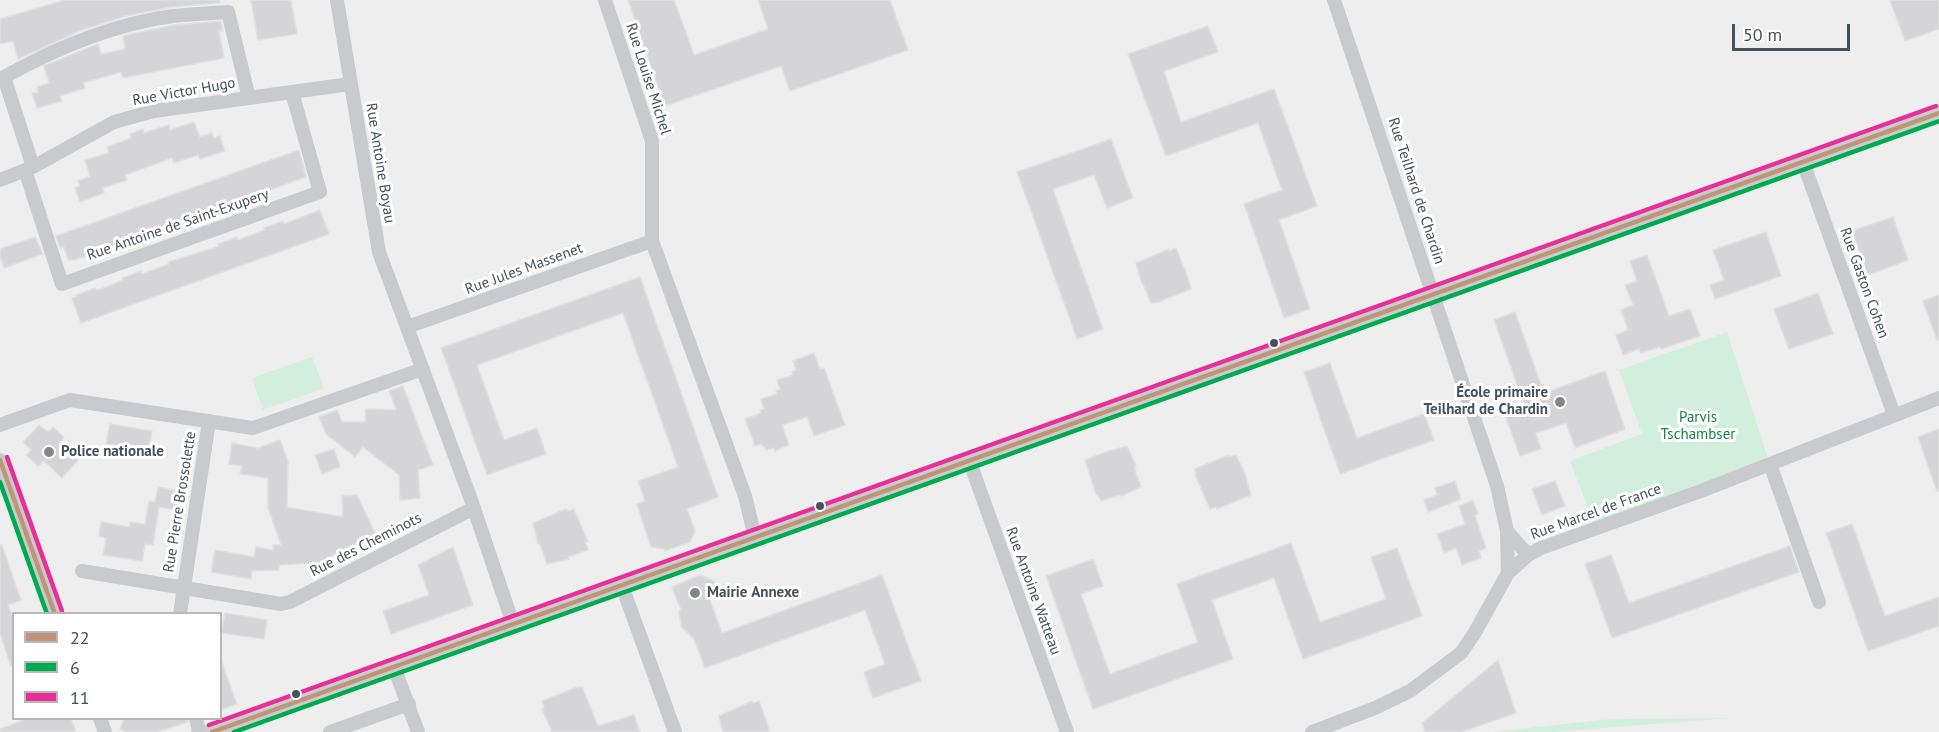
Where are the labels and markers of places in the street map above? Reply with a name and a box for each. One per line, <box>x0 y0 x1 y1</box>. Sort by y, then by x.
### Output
unlabelled marker <box>1268 337 1280 349</box>
place label: École primaire Teilhard de Chardin <box>1424 384 1548 419</box>
marker: École primaire Teilhard de Chardin <box>1553 395 1567 409</box>
place label: Police nationale <box>61 443 164 461</box>
marker: Police nationale <box>42 445 56 459</box>
unlabelled marker <box>814 500 826 512</box>
place label: Mairie Annexe <box>707 584 799 602</box>
marker: Mairie Annexe <box>688 586 702 600</box>
unlabelled marker <box>290 688 302 700</box>

